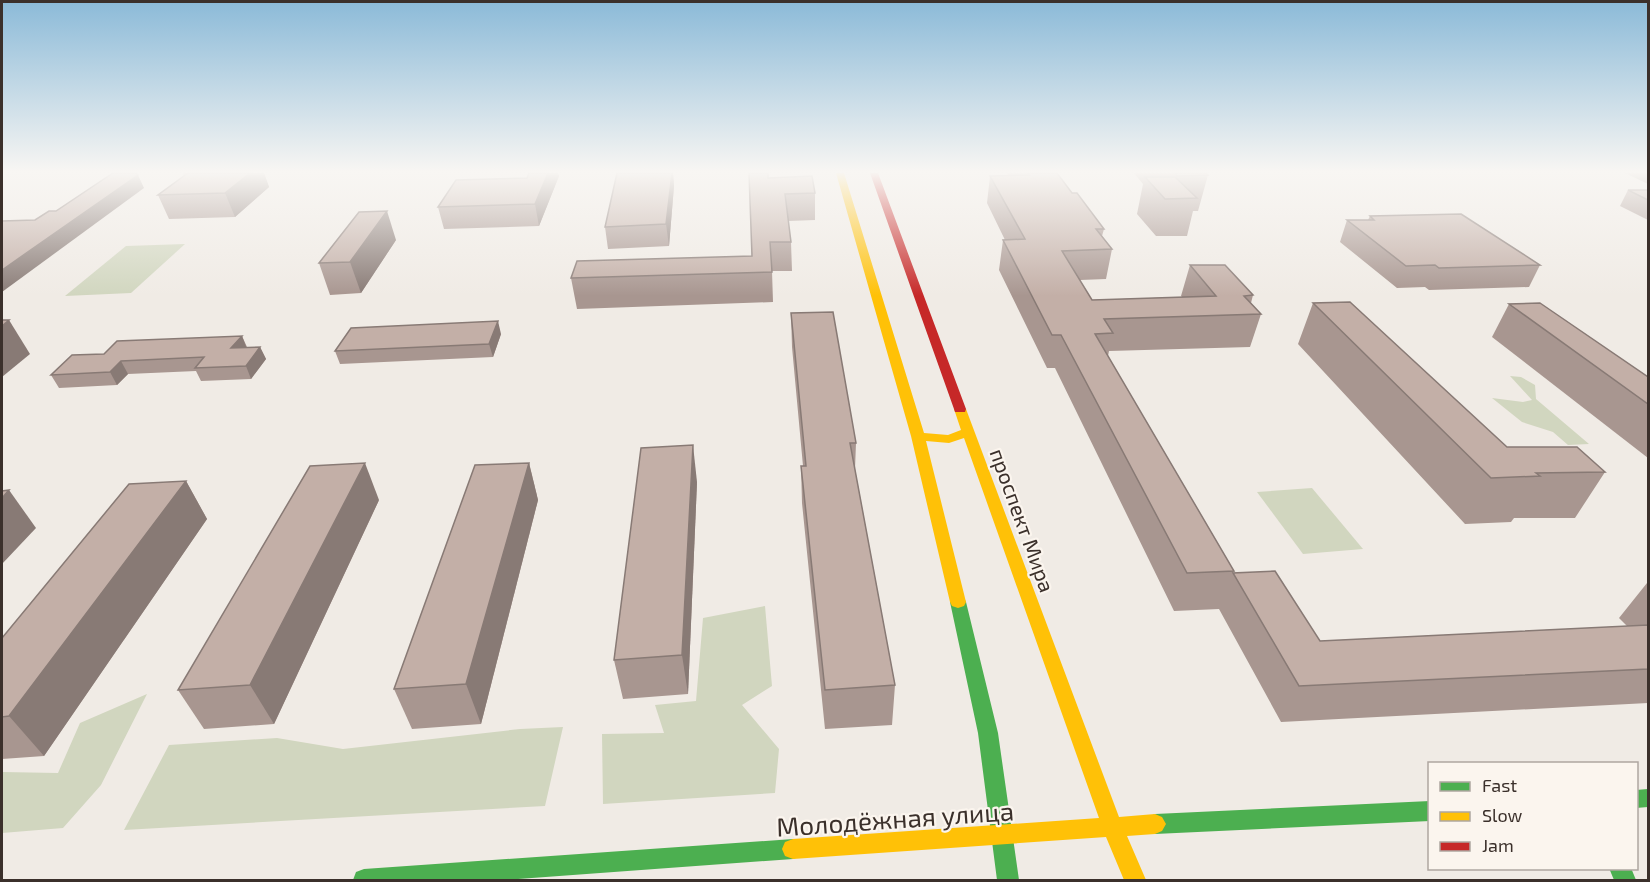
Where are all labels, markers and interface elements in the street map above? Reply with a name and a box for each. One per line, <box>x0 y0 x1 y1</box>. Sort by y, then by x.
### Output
street label: проспект Мира <box>985 445 1061 595</box>
legend <box>1428 762 1638 870</box>
text: Fast <box>1482 774 1517 796</box>
street label: Молодёжная улица <box>775 794 1015 843</box>
text: Slow <box>1482 804 1523 826</box>
text: Jam <box>1482 834 1514 856</box>

